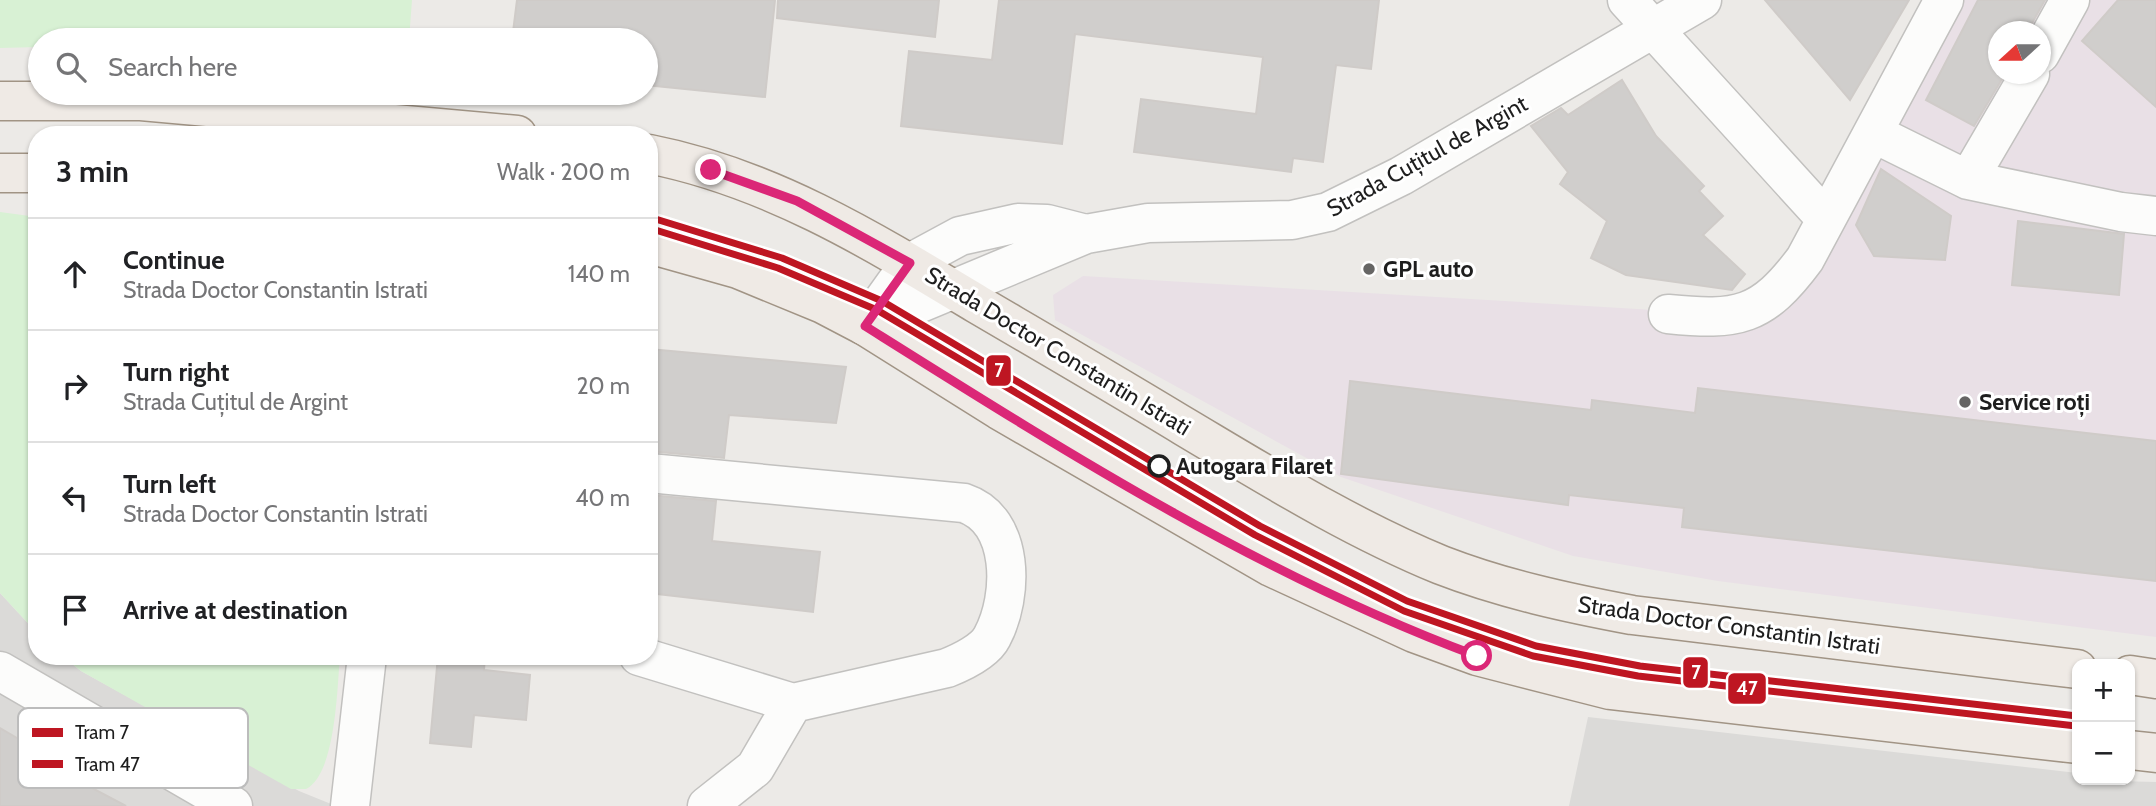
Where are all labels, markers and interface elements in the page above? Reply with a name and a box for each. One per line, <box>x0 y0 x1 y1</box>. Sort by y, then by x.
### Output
north arrow <box>1988 21 2051 84</box>
search box <box>28 28 658 105</box>
icon: search <box>52 48 90 86</box>
text: Search here <box>108 51 237 83</box>
street label: Strada Cuțitul de Argint <box>1322 89 1533 224</box>
text: 3 min <box>56 153 129 190</box>
route end <box>695 154 726 185</box>
text: Walk · 200 m <box>497 158 630 186</box>
text: Continue <box>123 244 225 276</box>
icon: ahead <box>56 255 94 293</box>
place label: GPL auto <box>1383 255 1474 283</box>
text: 140 m <box>568 260 630 288</box>
street label: Strada Doctor Constantin Istrati <box>920 260 1196 442</box>
marker: GPL auto <box>1361 261 1377 277</box>
text: Strada Doctor Constantin Istrati <box>123 276 428 304</box>
line badge: 7 <box>985 354 1012 387</box>
text: Turn right <box>123 356 229 388</box>
text: 7 <box>994 359 1004 382</box>
icon: right <box>56 367 94 405</box>
text: 20 m <box>577 372 630 400</box>
text: Strada Cuțitul de Argint <box>123 388 348 416</box>
place label: Service roți <box>1979 388 2090 417</box>
marker: Service roți <box>1957 394 1973 410</box>
place label: Autogara Filaret <box>1176 452 1333 480</box>
marker: Autogara Filaret <box>1148 455 1170 477</box>
text: Turn left <box>123 468 216 500</box>
icon: left <box>56 479 94 517</box>
text: 40 m <box>575 484 630 512</box>
text: Strada Doctor Constantin Istrati <box>123 500 428 528</box>
street label: Strada Doctor Constantin Istrati <box>1576 590 1882 660</box>
icon: arrive <box>56 591 94 629</box>
text: Arrive at destination <box>123 594 348 626</box>
route start <box>1461 640 1492 671</box>
line badge: 7 <box>1682 656 1709 689</box>
map controls <box>2072 659 2135 785</box>
button: + <box>2072 659 2135 722</box>
text: 7 <box>1691 661 1701 684</box>
line badge: 47 <box>1727 672 1767 705</box>
text: 47 <box>1736 677 1758 700</box>
legend <box>18 708 248 788</box>
text: Tram 7 <box>75 721 129 744</box>
button: − <box>2072 722 2135 785</box>
text: Tram 47 <box>75 753 140 776</box>

